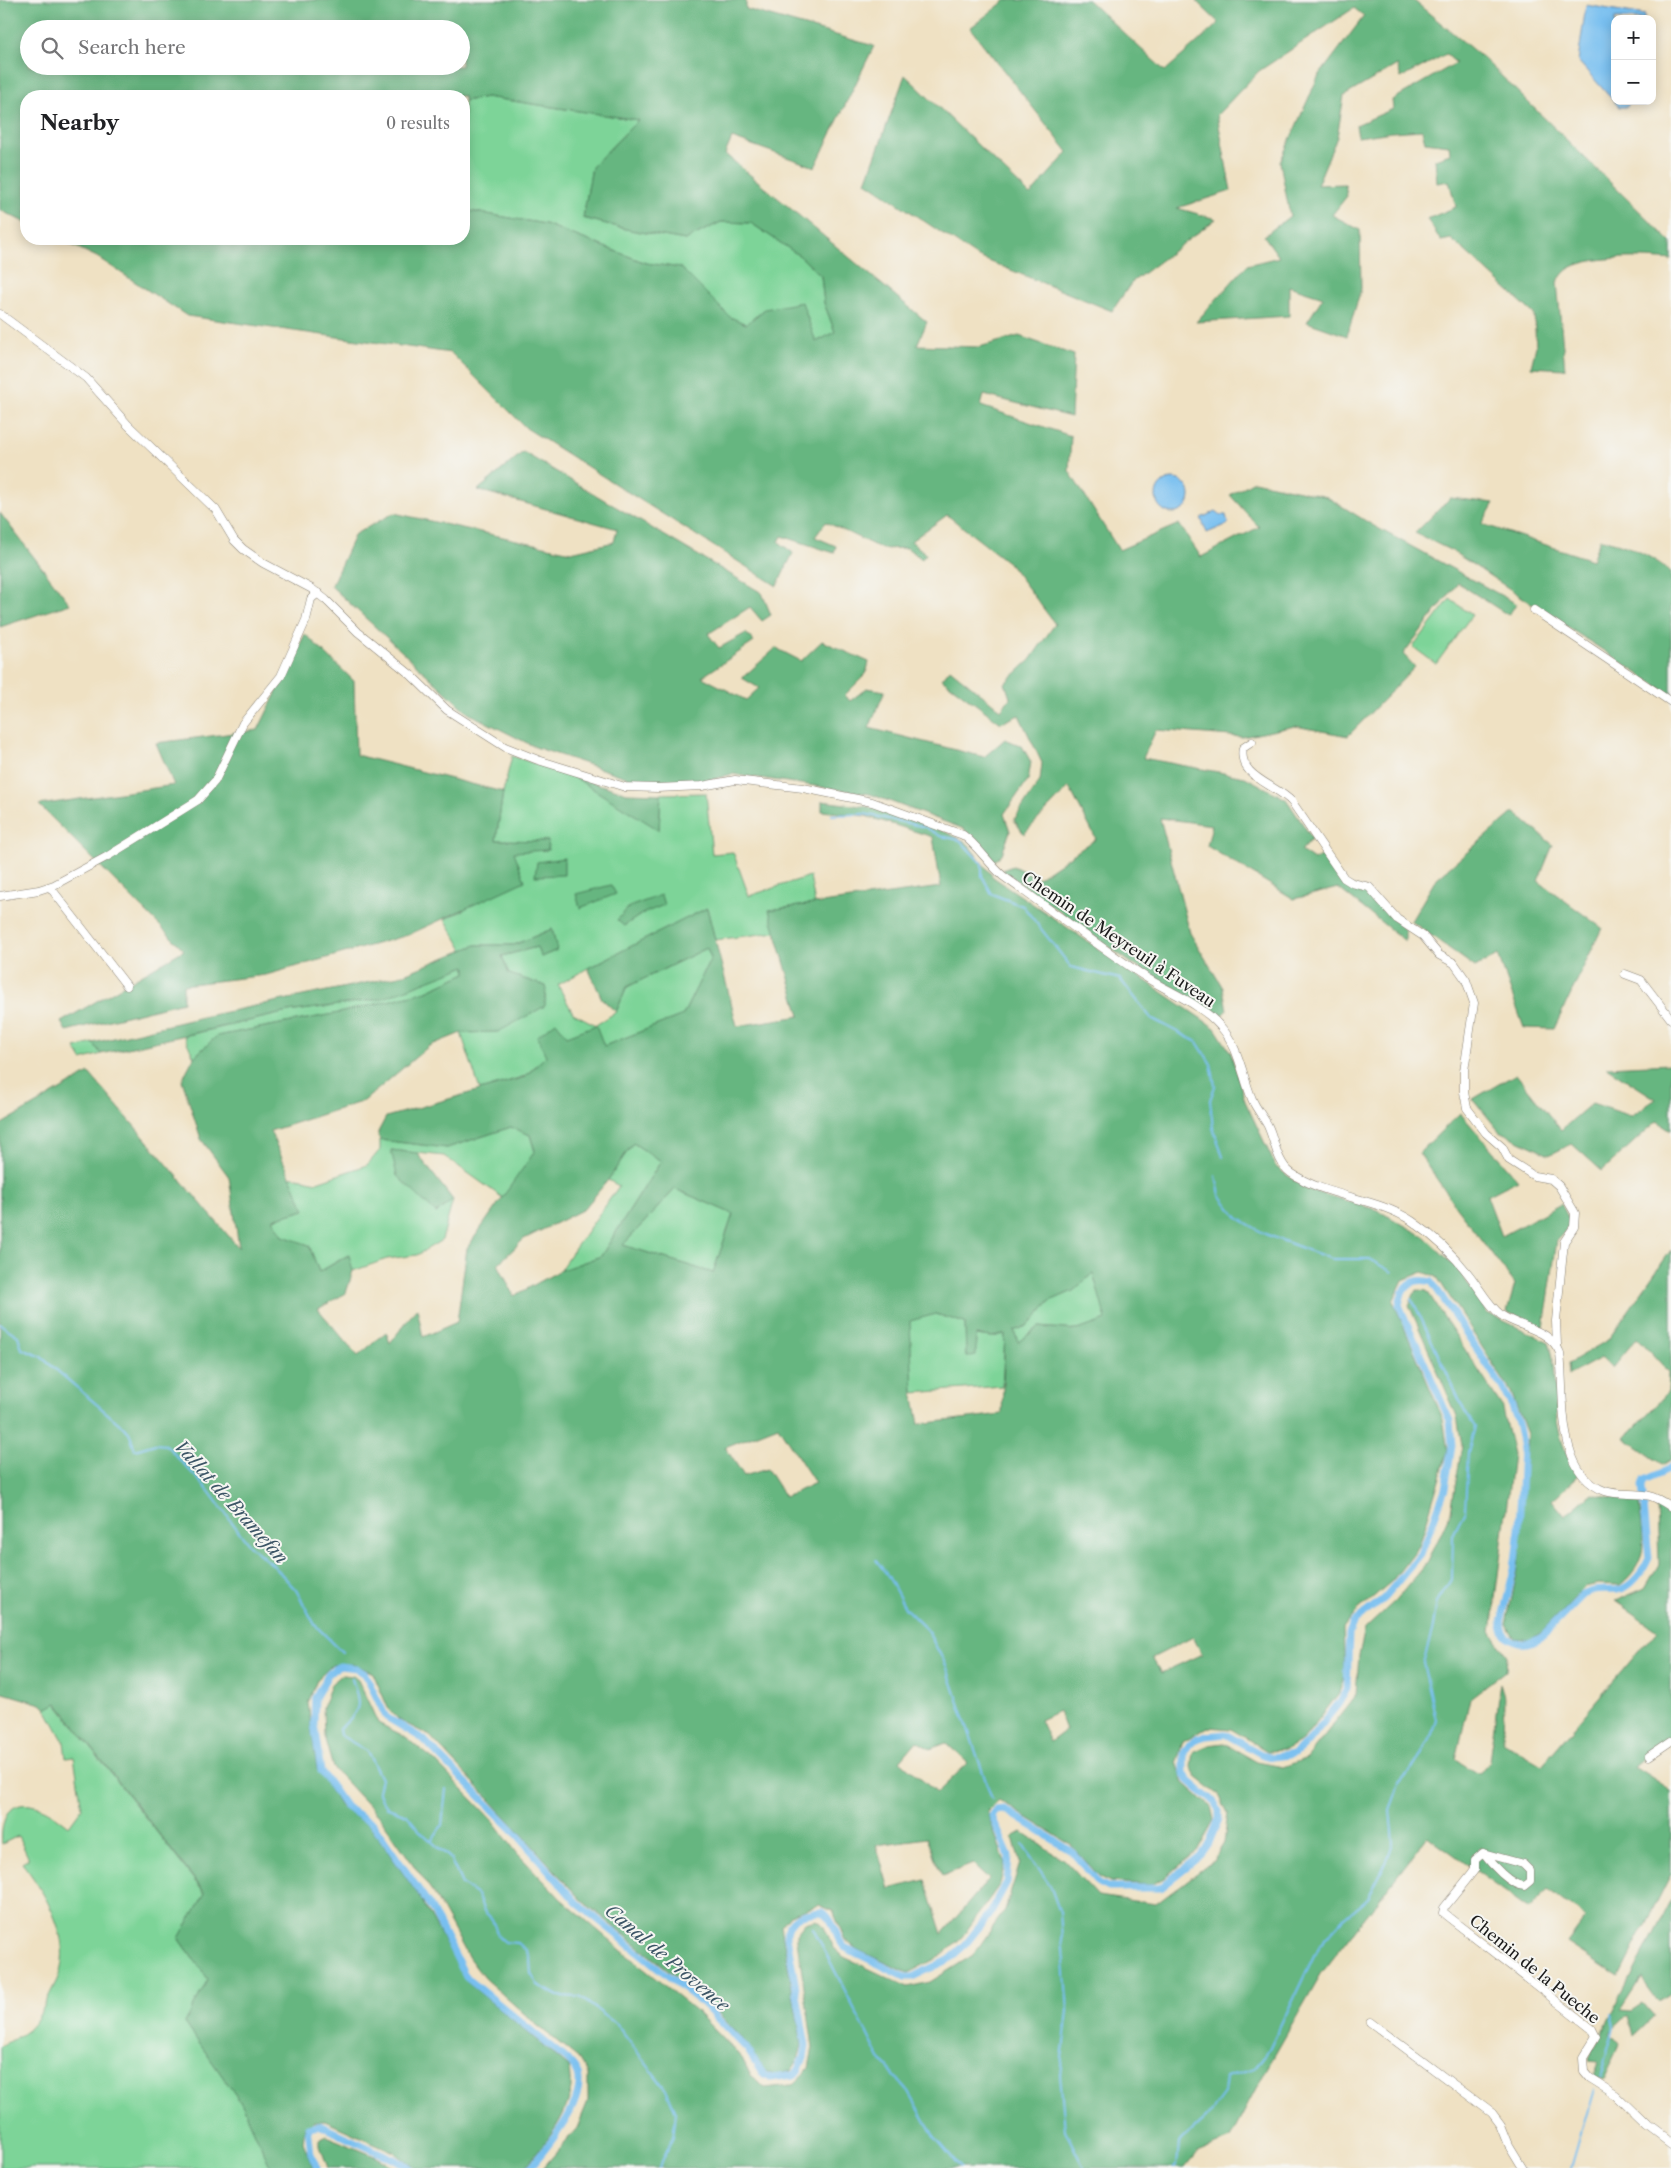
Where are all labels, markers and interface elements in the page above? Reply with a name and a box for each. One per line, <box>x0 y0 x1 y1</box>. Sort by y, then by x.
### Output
map controls <box>1611 15 1656 105</box>
button: + <box>1611 15 1656 60</box>
search box <box>20 20 470 75</box>
icon: search <box>38 34 66 62</box>
text: Search here <box>78 36 186 59</box>
button: − <box>1611 60 1656 105</box>
text: Nearby <box>40 110 119 135</box>
text: 0 results <box>386 113 450 133</box>
street label: Chemin de Meyreuil à Fuveau <box>1019 867 1220 1011</box>
water label: Vallat de Bramefan <box>170 1435 293 1569</box>
water label: Canal de Provence <box>601 1900 734 2017</box>
street label: Chemin de la Pueche <box>1466 1910 1604 2028</box>

